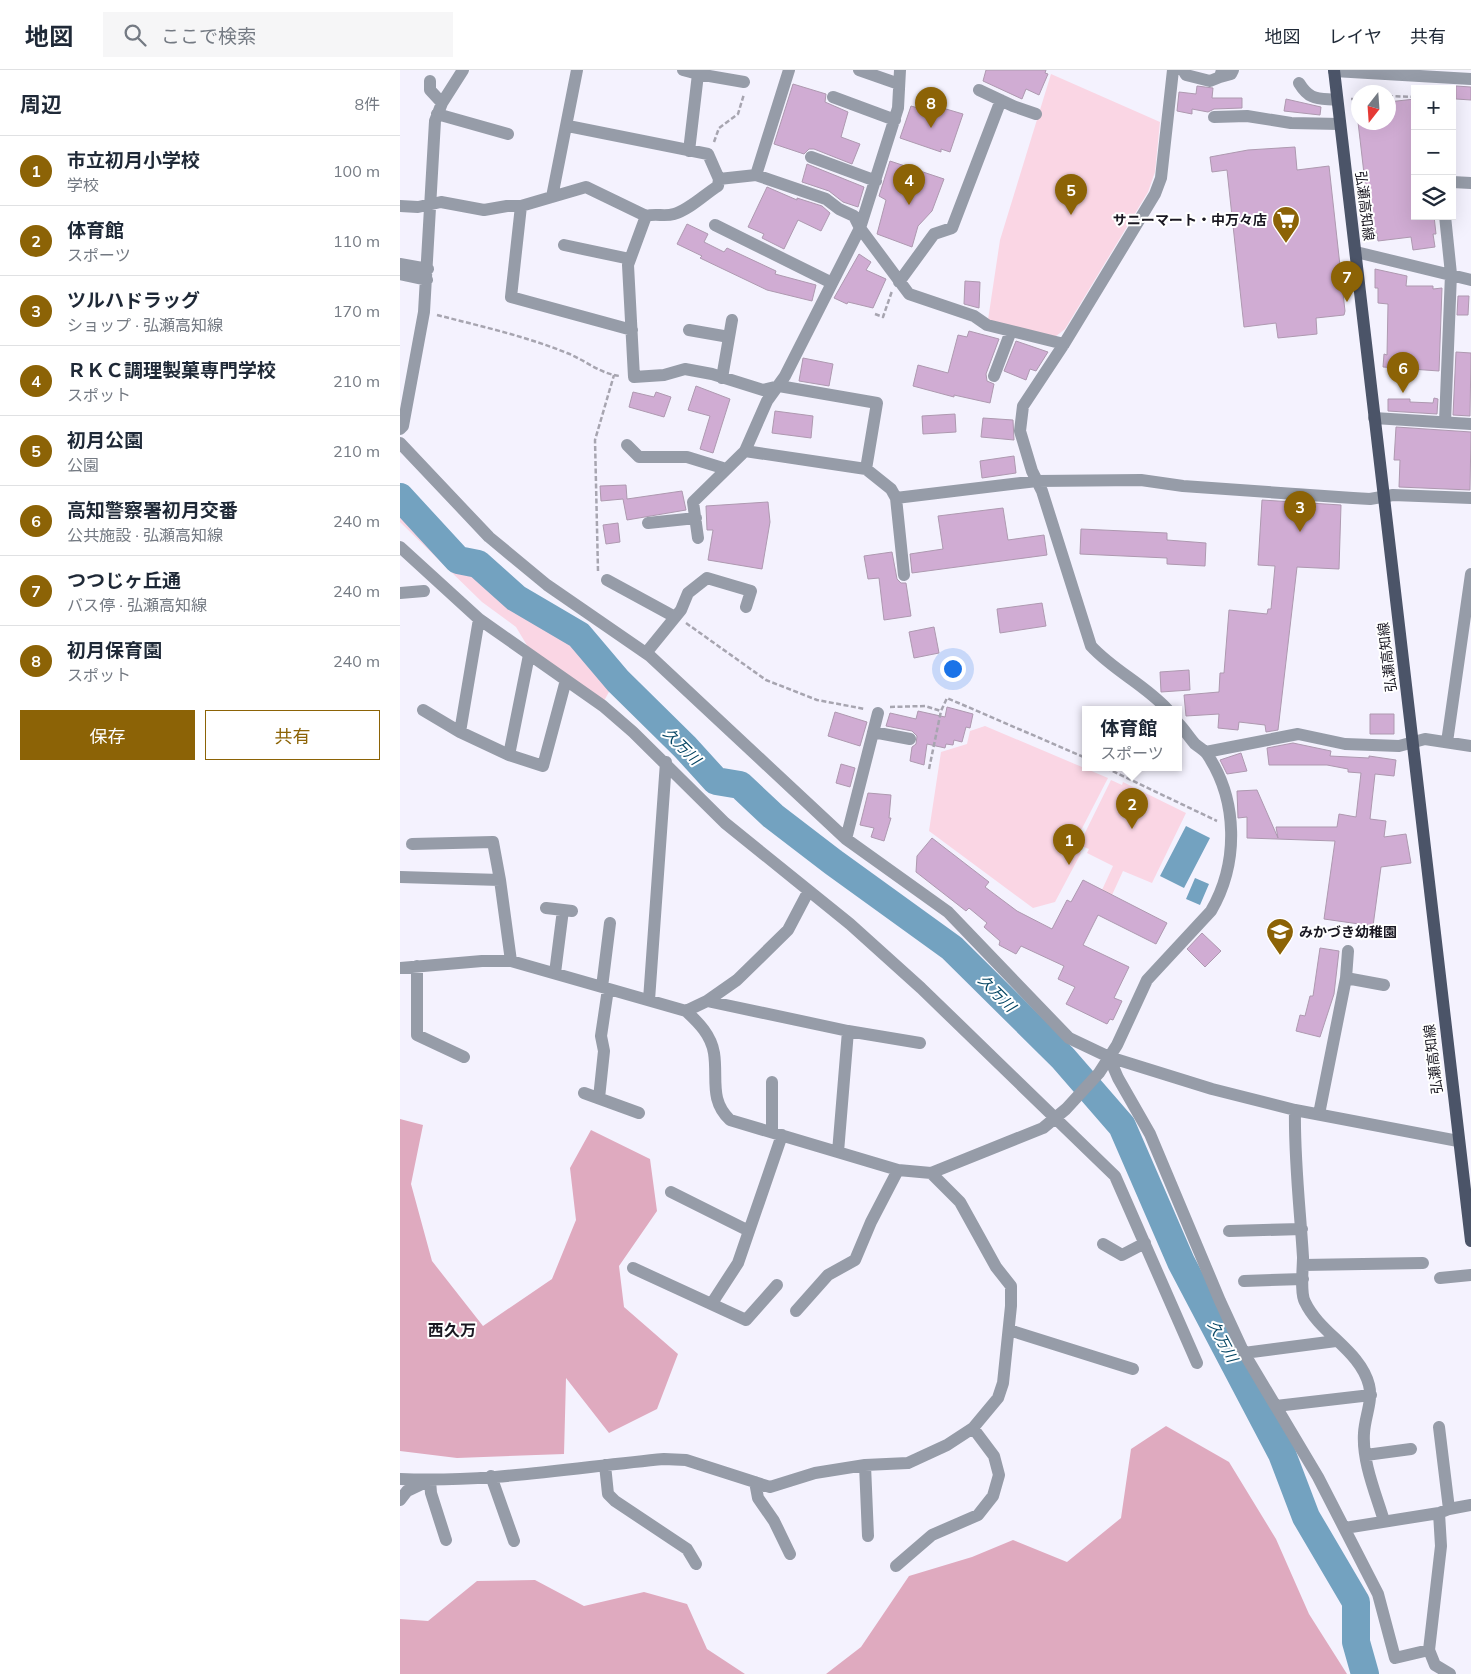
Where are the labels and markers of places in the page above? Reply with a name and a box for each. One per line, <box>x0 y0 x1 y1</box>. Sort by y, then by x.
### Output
pin: 8 <box>915 87 947 128</box>
pin: 4 <box>893 164 925 205</box>
pin: 5 <box>1055 174 1087 215</box>
supermarket icon: サニーマート・中万々店 <box>1271 205 1301 244</box>
place label: サニーマート・中万々店 <box>1113 211 1267 229</box>
pin: 7 <box>1331 261 1363 302</box>
pin: 6 <box>1387 352 1419 393</box>
pin: 3 <box>1284 491 1316 532</box>
pin: 2 <box>1116 788 1148 829</box>
pin: 1 <box>1053 824 1085 865</box>
school or university icon: みかづき幼稚園 <box>1265 917 1295 956</box>
place label: みかづき幼稚園 <box>1299 923 1397 941</box>

